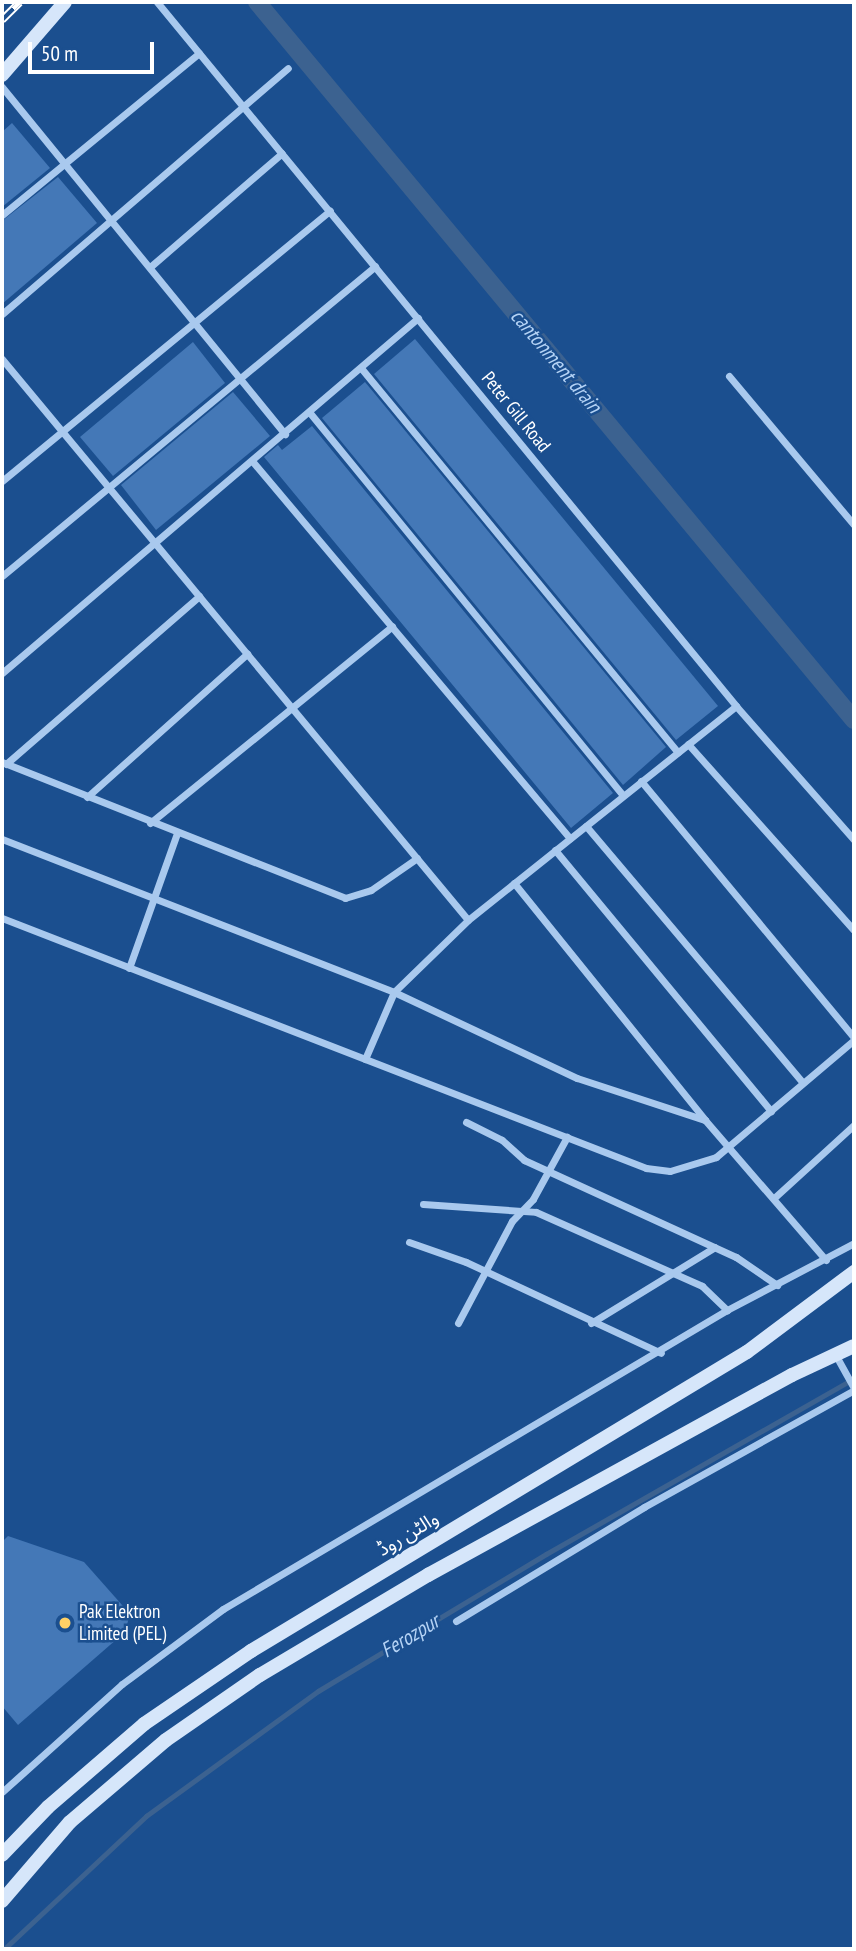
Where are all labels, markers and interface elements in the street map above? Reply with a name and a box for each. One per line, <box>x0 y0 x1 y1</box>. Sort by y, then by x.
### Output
scale bar <box>32 28 158 72</box>
text: 50 m <box>41 40 78 67</box>
water label: cantonment drain <box>505 304 607 418</box>
street label: Peter Gill Road <box>477 367 555 457</box>
street label: والٹن روڈ <box>373 1507 443 1561</box>
place label: Pak Elektron Limited (PEL) <box>79 1601 166 1645</box>
water label: Ferozpur <box>376 1609 444 1663</box>
marker: Pak Elektron Limited (PEL) <box>57 1615 73 1631</box>

